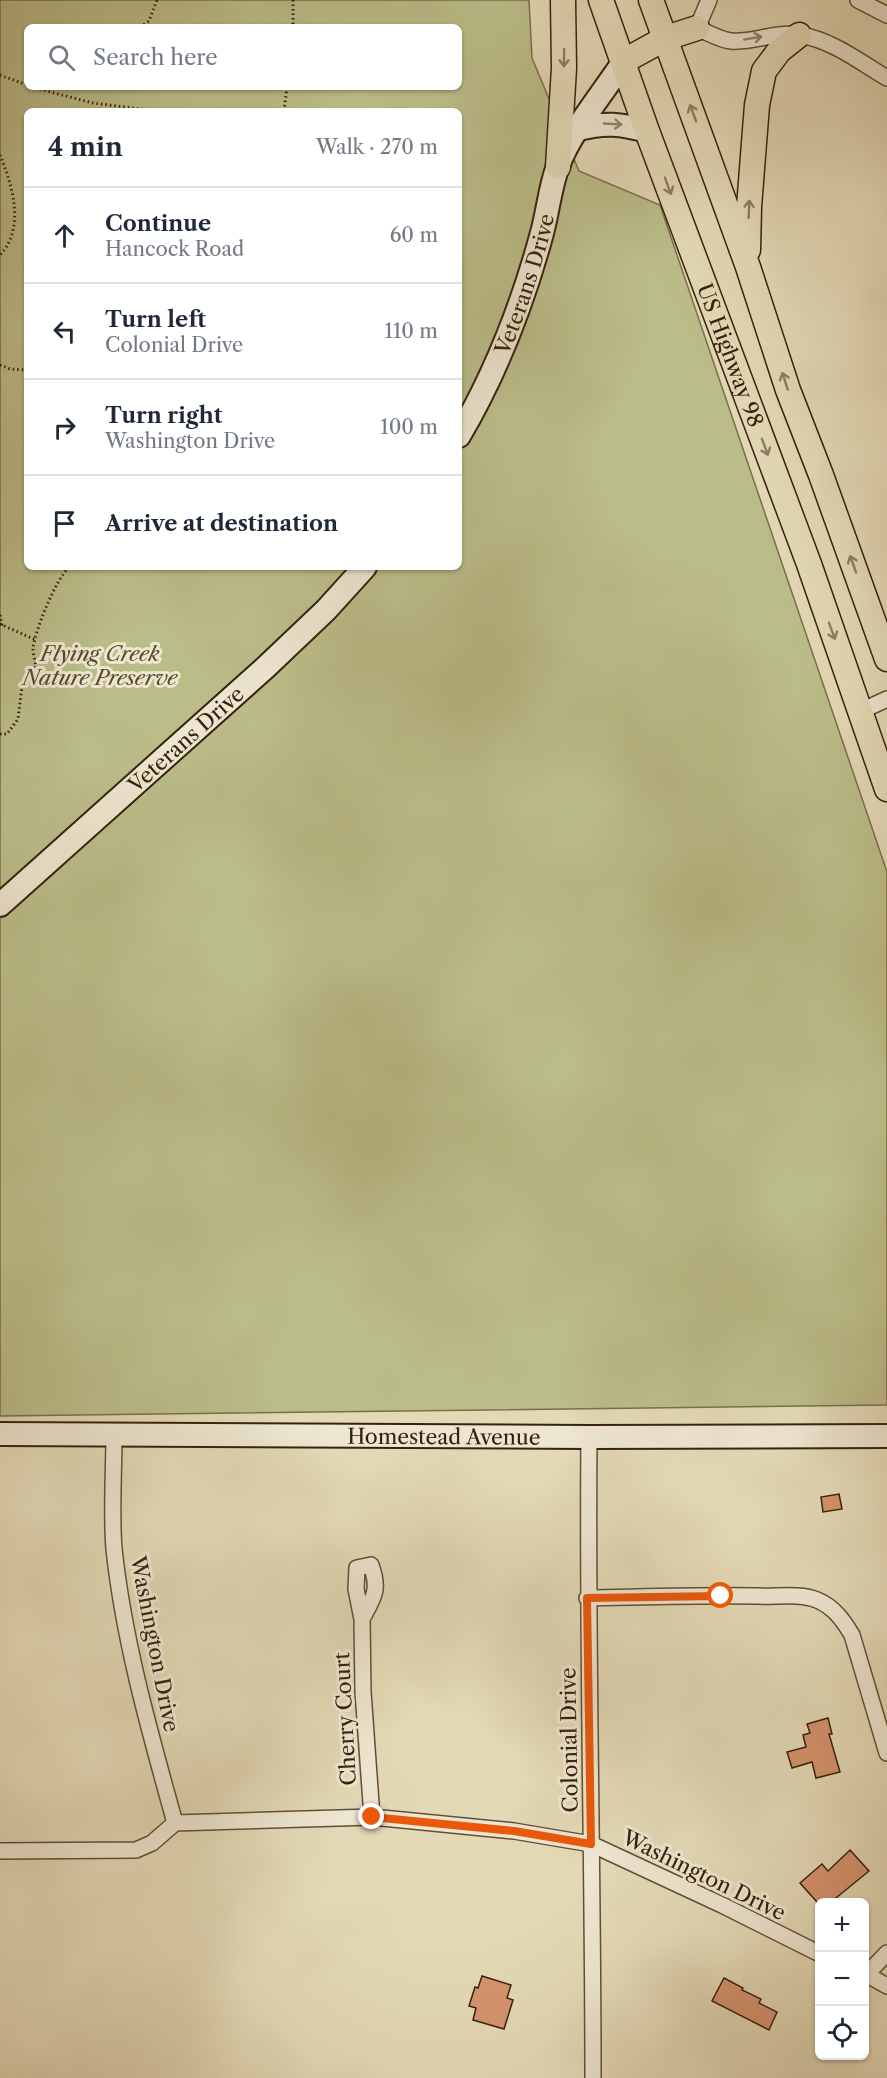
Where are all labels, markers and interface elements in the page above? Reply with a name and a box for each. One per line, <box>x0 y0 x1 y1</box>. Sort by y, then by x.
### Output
search box <box>24 24 462 90</box>
one-way arrow <box>742 32 762 43</box>
icon: search <box>45 41 78 74</box>
text: Search here <box>93 44 218 71</box>
one-way arrow <box>558 48 570 68</box>
one-way arrow <box>686 105 697 123</box>
one-way arrow <box>603 119 623 130</box>
text: 4 min <box>48 131 123 163</box>
text: Walk · 270 m <box>316 135 438 159</box>
one-way arrow <box>663 176 674 195</box>
one-way arrow <box>743 199 755 219</box>
text: Continue <box>105 210 211 237</box>
street label: Veterans Drive <box>489 212 559 359</box>
icon: ahead <box>48 219 81 252</box>
text: 60 m <box>390 223 438 247</box>
text: Hancock Road <box>105 237 244 261</box>
street label: US Highway 98 <box>693 280 769 430</box>
text: Turn left <box>105 306 206 333</box>
icon: left <box>48 315 81 348</box>
text: 110 m <box>385 319 438 343</box>
text: Colonial Drive <box>105 333 243 357</box>
one-way arrow <box>779 372 790 391</box>
text: Turn right <box>105 402 223 429</box>
icon: right <box>48 411 81 444</box>
text: 100 m <box>380 415 438 439</box>
text: Washington Drive <box>105 429 275 453</box>
one-way arrow <box>761 438 772 456</box>
icon: arrive <box>48 507 81 540</box>
text: Arrive at destination <box>105 510 338 537</box>
one-way arrow <box>847 555 858 574</box>
one-way arrow <box>828 621 839 639</box>
park label: Flying Creek Nature Preserve <box>21 641 178 690</box>
street label: Veterans Drive <box>122 681 249 798</box>
street label: Homestead Avenue <box>347 1423 541 1449</box>
street label: Washington Drive <box>125 1553 184 1734</box>
route start <box>707 1582 733 1608</box>
street label: Cherry Court <box>329 1651 361 1786</box>
street label: Colonial Drive <box>555 1667 583 1813</box>
route end <box>358 1803 384 1829</box>
street label: Washington Drive <box>617 1824 790 1925</box>
map controls <box>815 1898 869 2060</box>
button: + <box>815 1898 869 1952</box>
button: − <box>815 1952 869 2006</box>
button: locate <box>815 2006 869 2060</box>

